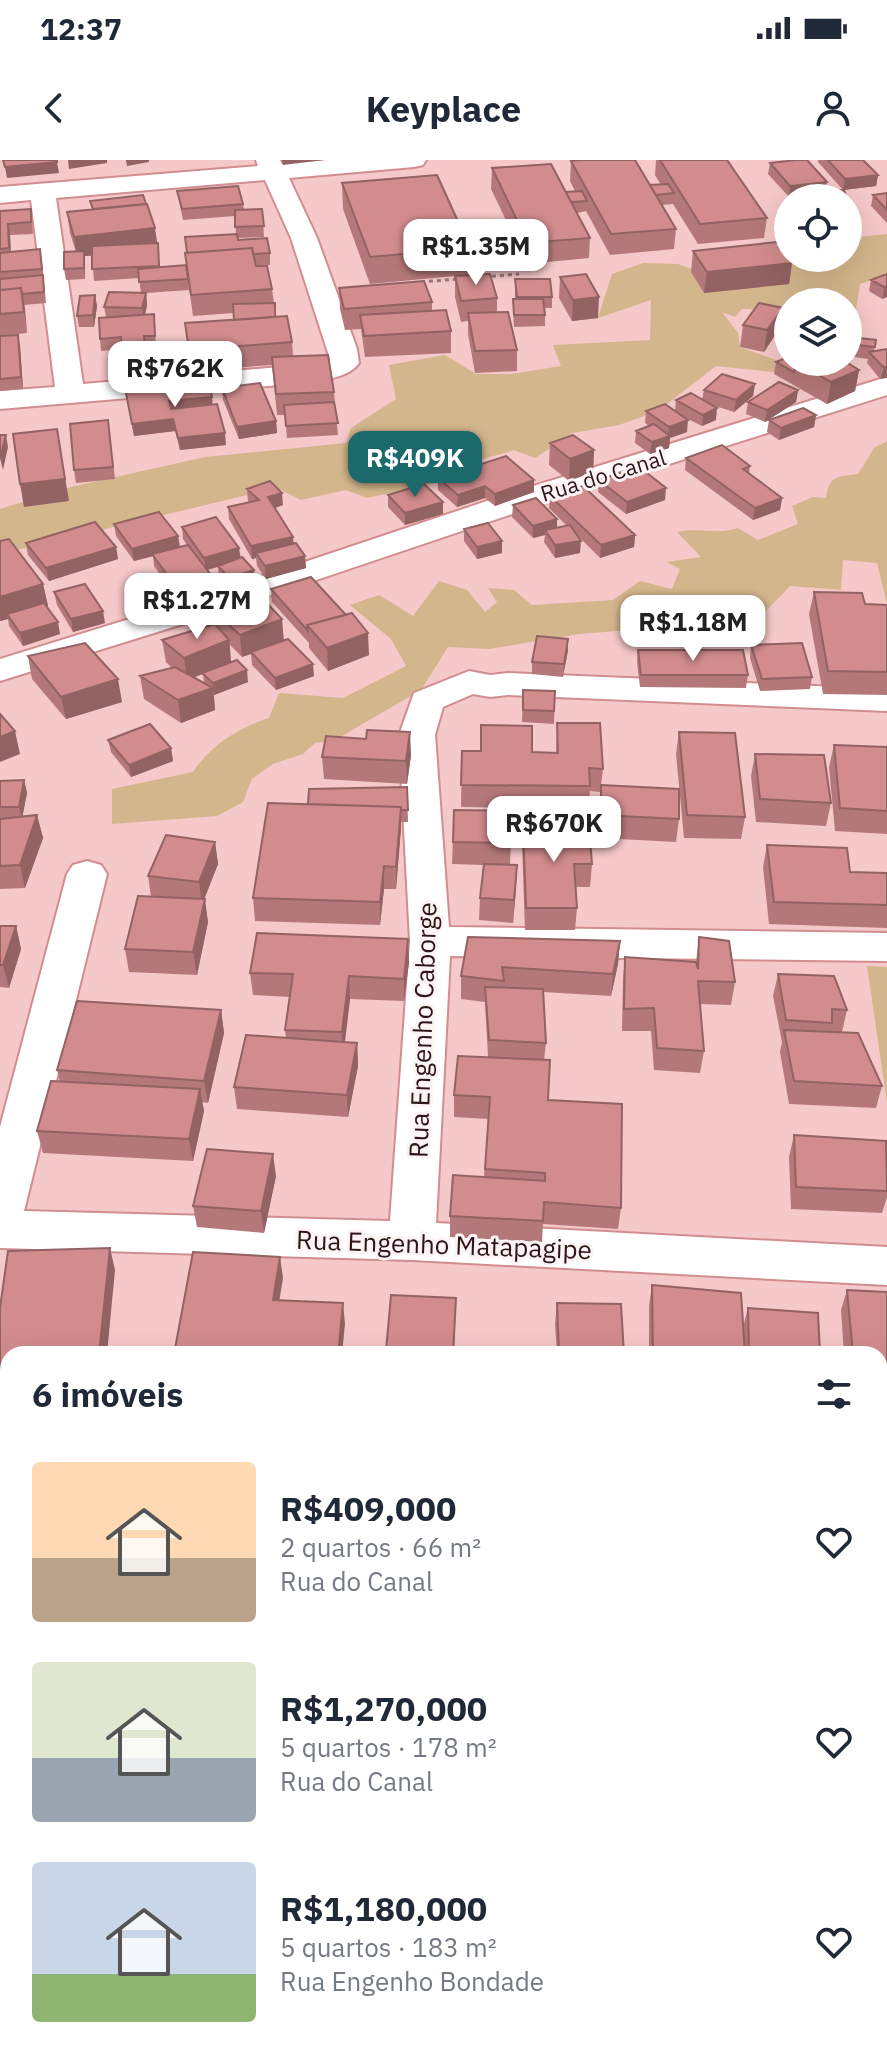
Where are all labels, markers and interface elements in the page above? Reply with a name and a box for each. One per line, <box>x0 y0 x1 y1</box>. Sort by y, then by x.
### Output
text: 12:37 <box>40 9 122 48</box>
text: Keyplace <box>366 85 521 132</box>
icon: back <box>32 86 76 130</box>
icon: person <box>811 86 855 130</box>
map controls <box>774 184 862 376</box>
button: locate <box>774 184 862 272</box>
pin: R$1.35M <box>402 219 550 287</box>
text: R$1.35M <box>421 228 531 262</box>
button: layers <box>774 288 862 376</box>
pin: R$762K <box>110 341 240 409</box>
text: R$762K <box>126 350 224 384</box>
pin: R$409K <box>350 431 480 499</box>
text: R$409K <box>366 440 464 474</box>
street label: Rua do Canal <box>537 442 669 508</box>
pin: R$1.27M <box>123 573 271 641</box>
text: R$1.27M <box>142 582 252 616</box>
pin: R$1.18M <box>619 595 767 663</box>
text: R$1.18M <box>638 604 748 638</box>
pin: R$670K <box>489 796 619 864</box>
text: R$670K <box>505 805 603 839</box>
street label: Rua Engenho Caborge <box>401 902 443 1158</box>
street label: Rua Engenho Matapagipe <box>296 1222 592 1266</box>
text: 6 imóveis <box>32 1372 183 1416</box>
icon: filters <box>812 1372 856 1416</box>
text: R$409,000 <box>280 1486 456 1530</box>
icon: home <box>96 1494 192 1590</box>
icon: heart <box>812 1520 856 1564</box>
text: 2 quartos · 66 m² <box>280 1530 481 1564</box>
text: Rua do Canal <box>280 1564 433 1598</box>
text: R$1,270,000 <box>280 1686 487 1730</box>
icon: home <box>96 1694 192 1790</box>
icon: heart <box>812 1720 856 1764</box>
text: 5 quartos · 178 m² <box>280 1730 497 1764</box>
text: Rua do Canal <box>280 1764 433 1798</box>
text: R$1,180,000 <box>280 1886 487 1930</box>
icon: home <box>96 1894 192 1990</box>
icon: heart <box>812 1920 856 1964</box>
text: 5 quartos · 183 m² <box>280 1930 497 1964</box>
text: Rua Engenho Bondade <box>280 1964 544 1998</box>

